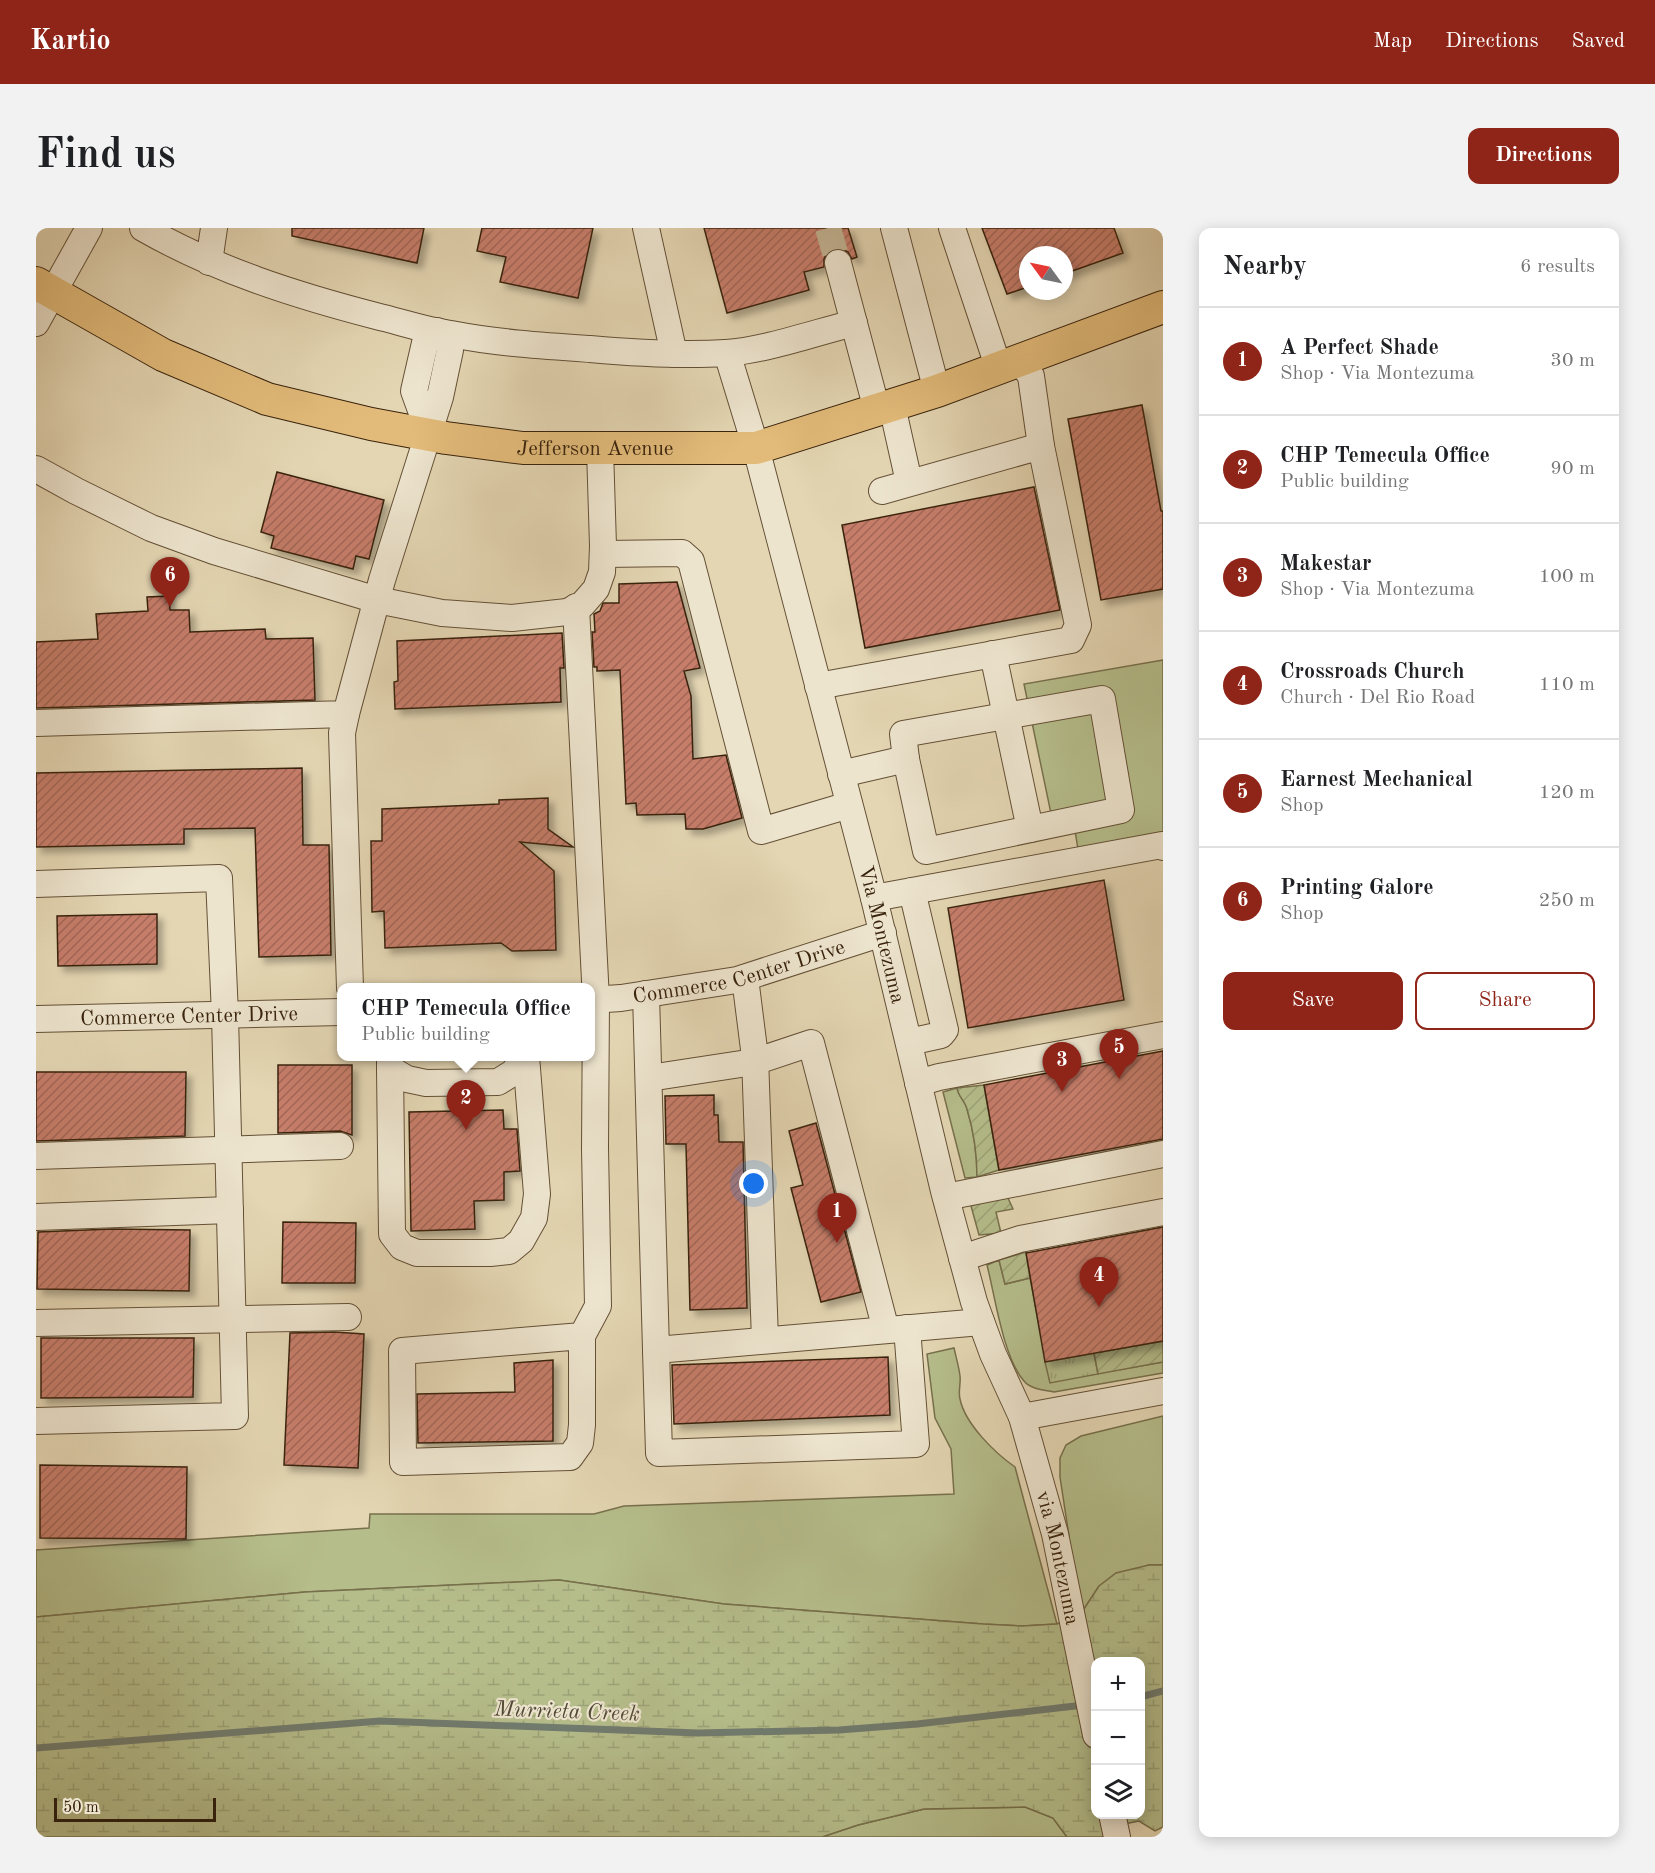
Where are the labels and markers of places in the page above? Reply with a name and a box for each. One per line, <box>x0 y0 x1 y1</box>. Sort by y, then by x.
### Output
pin: 6 <box>150 558 190 607</box>
pin: 5 <box>1100 1030 1138 1079</box>
pin: 3 <box>1042 1042 1082 1092</box>
pin: 2 <box>446 1080 486 1130</box>
pin: 1 <box>818 1194 856 1243</box>
pin: 4 <box>1080 1258 1118 1307</box>

